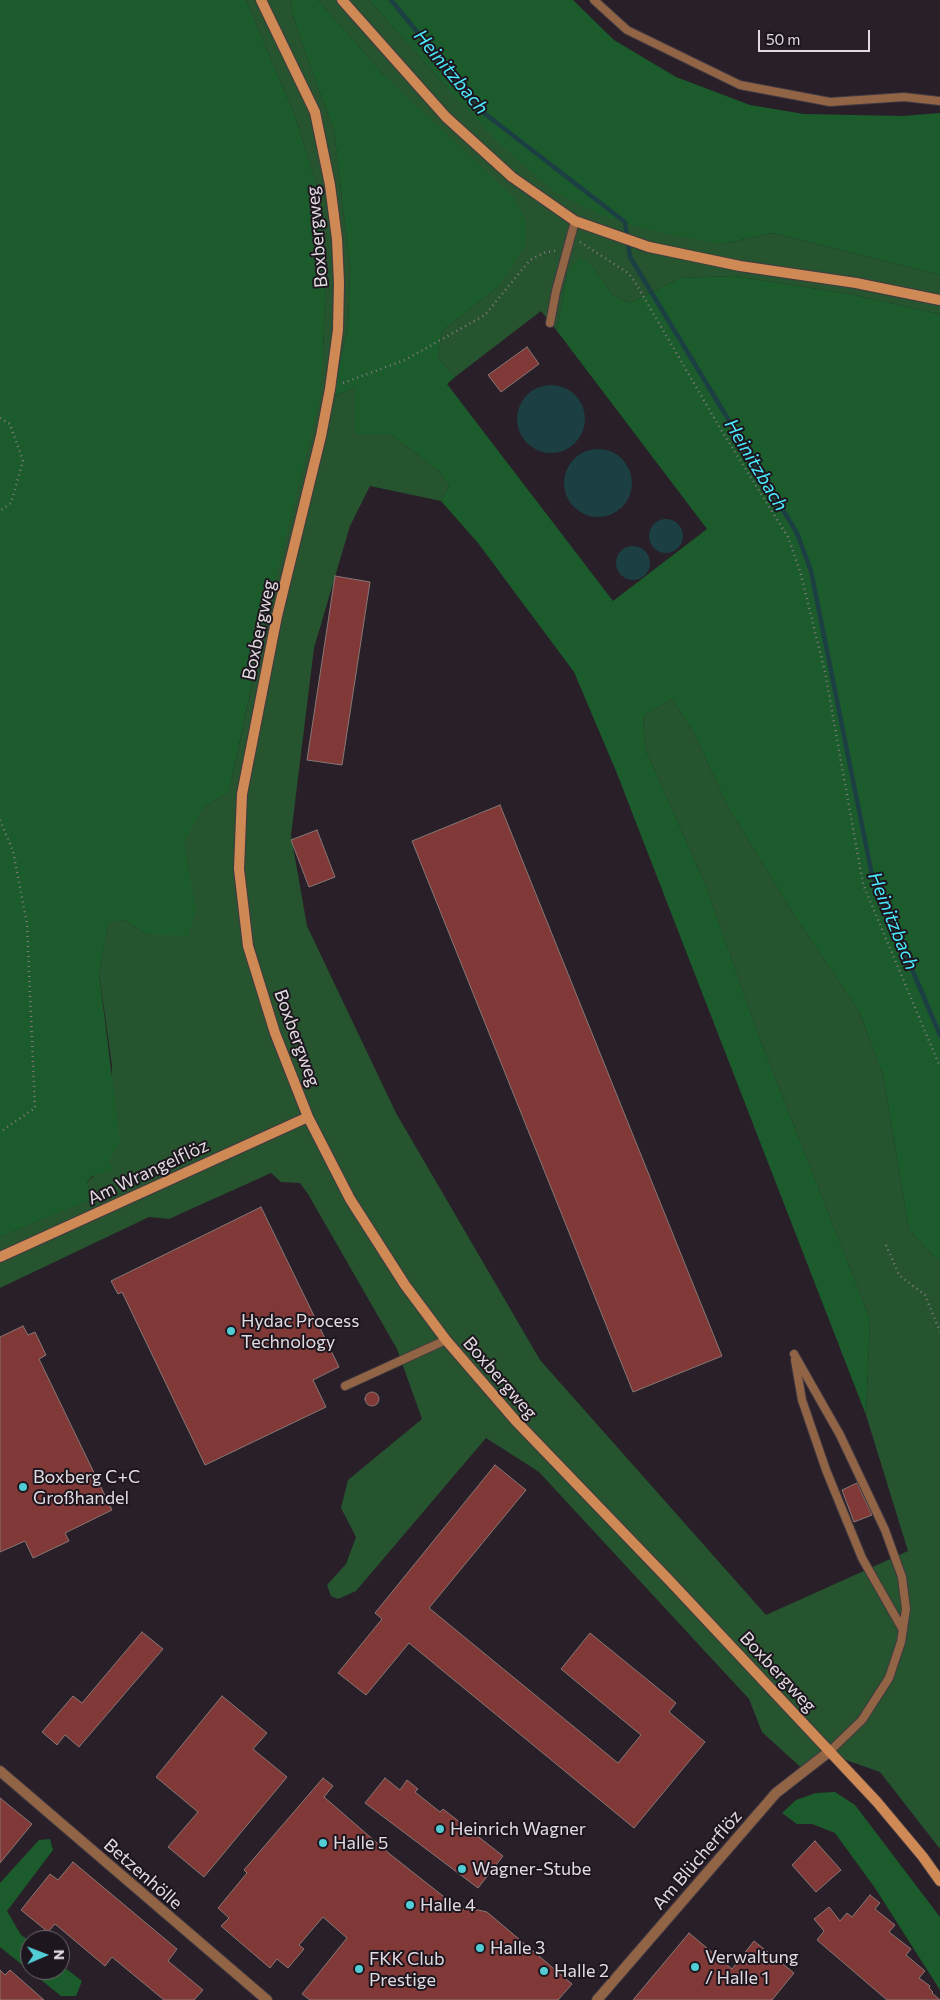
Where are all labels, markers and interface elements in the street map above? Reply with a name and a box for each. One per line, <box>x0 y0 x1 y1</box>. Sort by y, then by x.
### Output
scale bar <box>760 20 872 52</box>
water label: Heinitzbach <box>409 25 493 119</box>
text: 50 m <box>766 30 800 48</box>
street label: Boxbergweg <box>302 185 332 289</box>
water label: Heinitzbach <box>720 415 792 515</box>
street label: Boxbergweg <box>238 578 280 682</box>
water label: Heinitzbach <box>863 869 923 973</box>
street label: Boxbergweg <box>269 986 325 1090</box>
street label: Am Wrangelflöz <box>84 1135 212 1209</box>
place label: Hydac Process Technology <box>241 1310 359 1352</box>
marker: Hydac Process Technology <box>225 1325 237 1337</box>
street label: Boxbergweg <box>458 1332 542 1424</box>
place label: Boxberg C+C Großhandel <box>33 1466 140 1508</box>
marker: Boxberg C+C Großhandel <box>17 1481 29 1493</box>
street label: Boxbergweg <box>735 1627 821 1717</box>
street label: Am Blücherflöz <box>648 1806 746 1914</box>
place label: Heinrich Wagner <box>450 1818 586 1840</box>
marker: Heinrich Wagner <box>434 1823 446 1835</box>
place label: Halle 5 <box>333 1832 388 1854</box>
street label: Betzenhölle <box>99 1834 187 1914</box>
marker: Halle 5 <box>317 1837 329 1849</box>
place label: Wagner-Stube <box>472 1858 591 1880</box>
marker: Wagner-Stube <box>456 1863 468 1875</box>
place label: Halle 4 <box>420 1894 476 1916</box>
marker: Halle 4 <box>404 1899 416 1911</box>
north arrow <box>20 1930 70 1980</box>
place label: Halle 3 <box>490 1937 545 1959</box>
marker: Halle 3 <box>474 1942 486 1954</box>
place label: Verwaltung / Halle 1 <box>705 1946 799 1988</box>
place label: FKK Club Prestige <box>369 1948 445 1990</box>
text: N <box>51 1949 68 1960</box>
place label: Halle 2 <box>554 1960 609 1982</box>
marker: Verwaltung / Halle 1 <box>689 1961 701 1973</box>
marker: FKK Club Prestige <box>353 1963 365 1975</box>
marker: Halle 2 <box>538 1965 550 1977</box>

